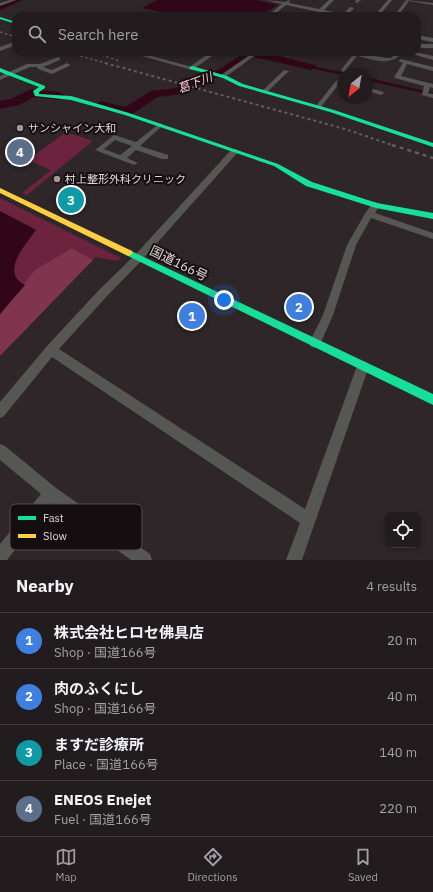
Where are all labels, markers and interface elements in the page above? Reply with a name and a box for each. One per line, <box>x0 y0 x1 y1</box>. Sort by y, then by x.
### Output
search box <box>12 12 421 56</box>
icon: search <box>26 23 48 45</box>
text: Search here <box>58 25 138 44</box>
water label: 葛下川 <box>175 68 216 96</box>
north arrow <box>337 68 373 104</box>
place label: サンシャイン大和 <box>28 121 116 135</box>
marker: サンシャイン大和 <box>15 123 25 133</box>
pin: 4 <box>7 137 33 167</box>
place label: 村上整形外科クリニック <box>65 172 186 186</box>
marker: 村上整形外科クリニック <box>52 174 62 184</box>
pin: 3 <box>58 185 84 215</box>
street label: 国道166号 <box>147 242 211 285</box>
your location <box>214 290 234 310</box>
pin: 2 <box>286 292 312 322</box>
pin: 1 <box>179 301 205 331</box>
legend <box>10 504 142 550</box>
text: Fast <box>43 511 64 525</box>
map controls <box>385 512 421 548</box>
button: locate <box>385 512 421 548</box>
text: Slow <box>43 529 67 543</box>
text: Nearby <box>16 575 74 597</box>
text: 4 results <box>366 578 417 595</box>
text: 株式会社ヒロセ佛具店 <box>54 623 204 642</box>
text: 1 <box>25 632 33 649</box>
text: 20 m <box>387 632 417 649</box>
text: Shop · 国道166号 <box>54 644 157 661</box>
text: 肉のふくにし <box>54 679 144 698</box>
text: 2 <box>25 688 33 705</box>
text: 40 m <box>387 688 417 705</box>
text: Shop · 国道166号 <box>54 700 157 717</box>
text: ますだ診療所 <box>54 735 144 754</box>
text: 3 <box>25 744 33 761</box>
text: 140 m <box>379 744 417 761</box>
text: Place · 国道166号 <box>54 756 159 773</box>
text: ENEOS Enejet <box>54 790 152 809</box>
text: 4 <box>25 800 33 817</box>
text: 220 m <box>379 800 417 817</box>
text: Fuel · 国道166号 <box>54 811 152 828</box>
tab: Map <box>55 846 77 884</box>
tab: Directions <box>187 846 238 884</box>
tab: Saved <box>348 846 378 884</box>

